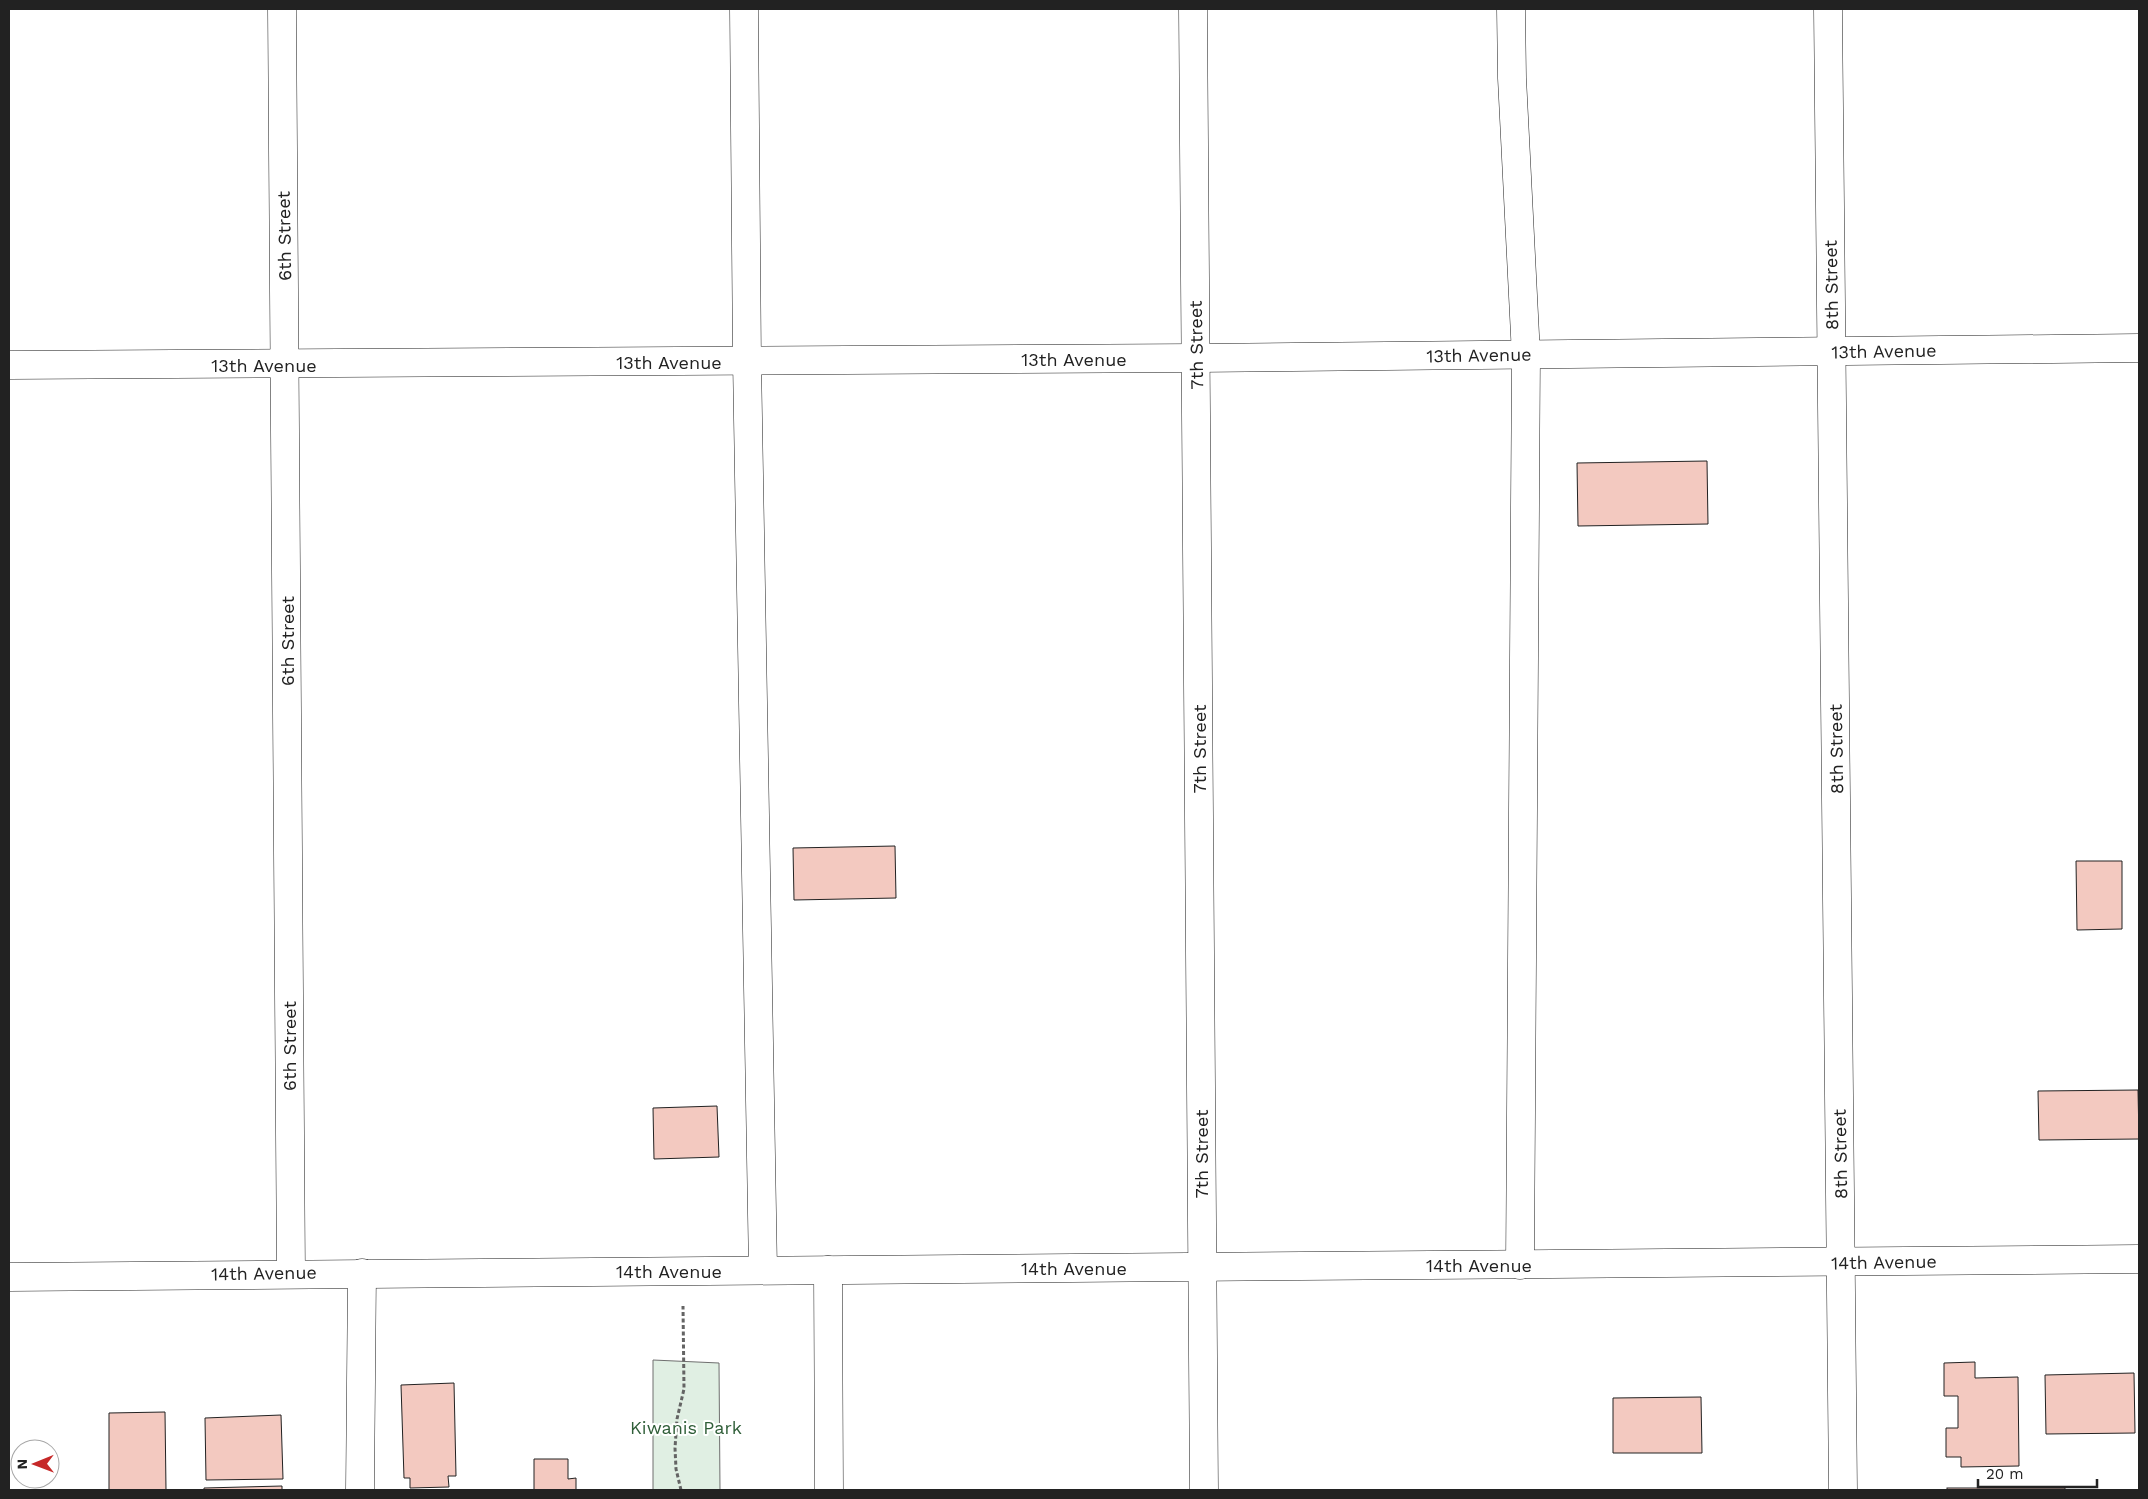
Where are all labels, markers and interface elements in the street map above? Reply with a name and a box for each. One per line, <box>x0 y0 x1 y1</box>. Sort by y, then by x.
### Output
street label: 6th Street <box>273 190 295 281</box>
street label: 8th Street <box>1820 239 1842 330</box>
street label: 7th Street <box>1185 300 1207 390</box>
street label: 13th Avenue <box>1831 340 1937 362</box>
street label: 13th Avenue <box>1426 344 1532 366</box>
street label: 13th Avenue <box>1021 349 1127 370</box>
street label: 13th Avenue <box>616 352 722 373</box>
street label: 13th Avenue <box>211 355 317 376</box>
street label: 6th Street <box>277 596 298 686</box>
street label: 8th Street <box>1825 703 1847 794</box>
street label: 7th Street <box>1189 704 1210 794</box>
street label: 6th Street <box>279 1001 300 1091</box>
street label: 8th Street <box>1829 1108 1851 1199</box>
street label: 7th Street <box>1191 1109 1212 1199</box>
street label: 14th Avenue <box>1831 1251 1937 1273</box>
street label: 14th Avenue <box>1426 1255 1532 1276</box>
street label: 14th Avenue <box>1021 1258 1127 1279</box>
street label: 14th Avenue <box>616 1261 722 1282</box>
street label: 14th Avenue <box>211 1262 317 1284</box>
park label: Kiwanis Park <box>630 1417 742 1438</box>
north arrow <box>10 1439 60 1489</box>
scale bar <box>1978 1456 2097 1488</box>
text: N <box>14 1459 30 1470</box>
text: 20 m <box>1986 1465 2024 1483</box>

